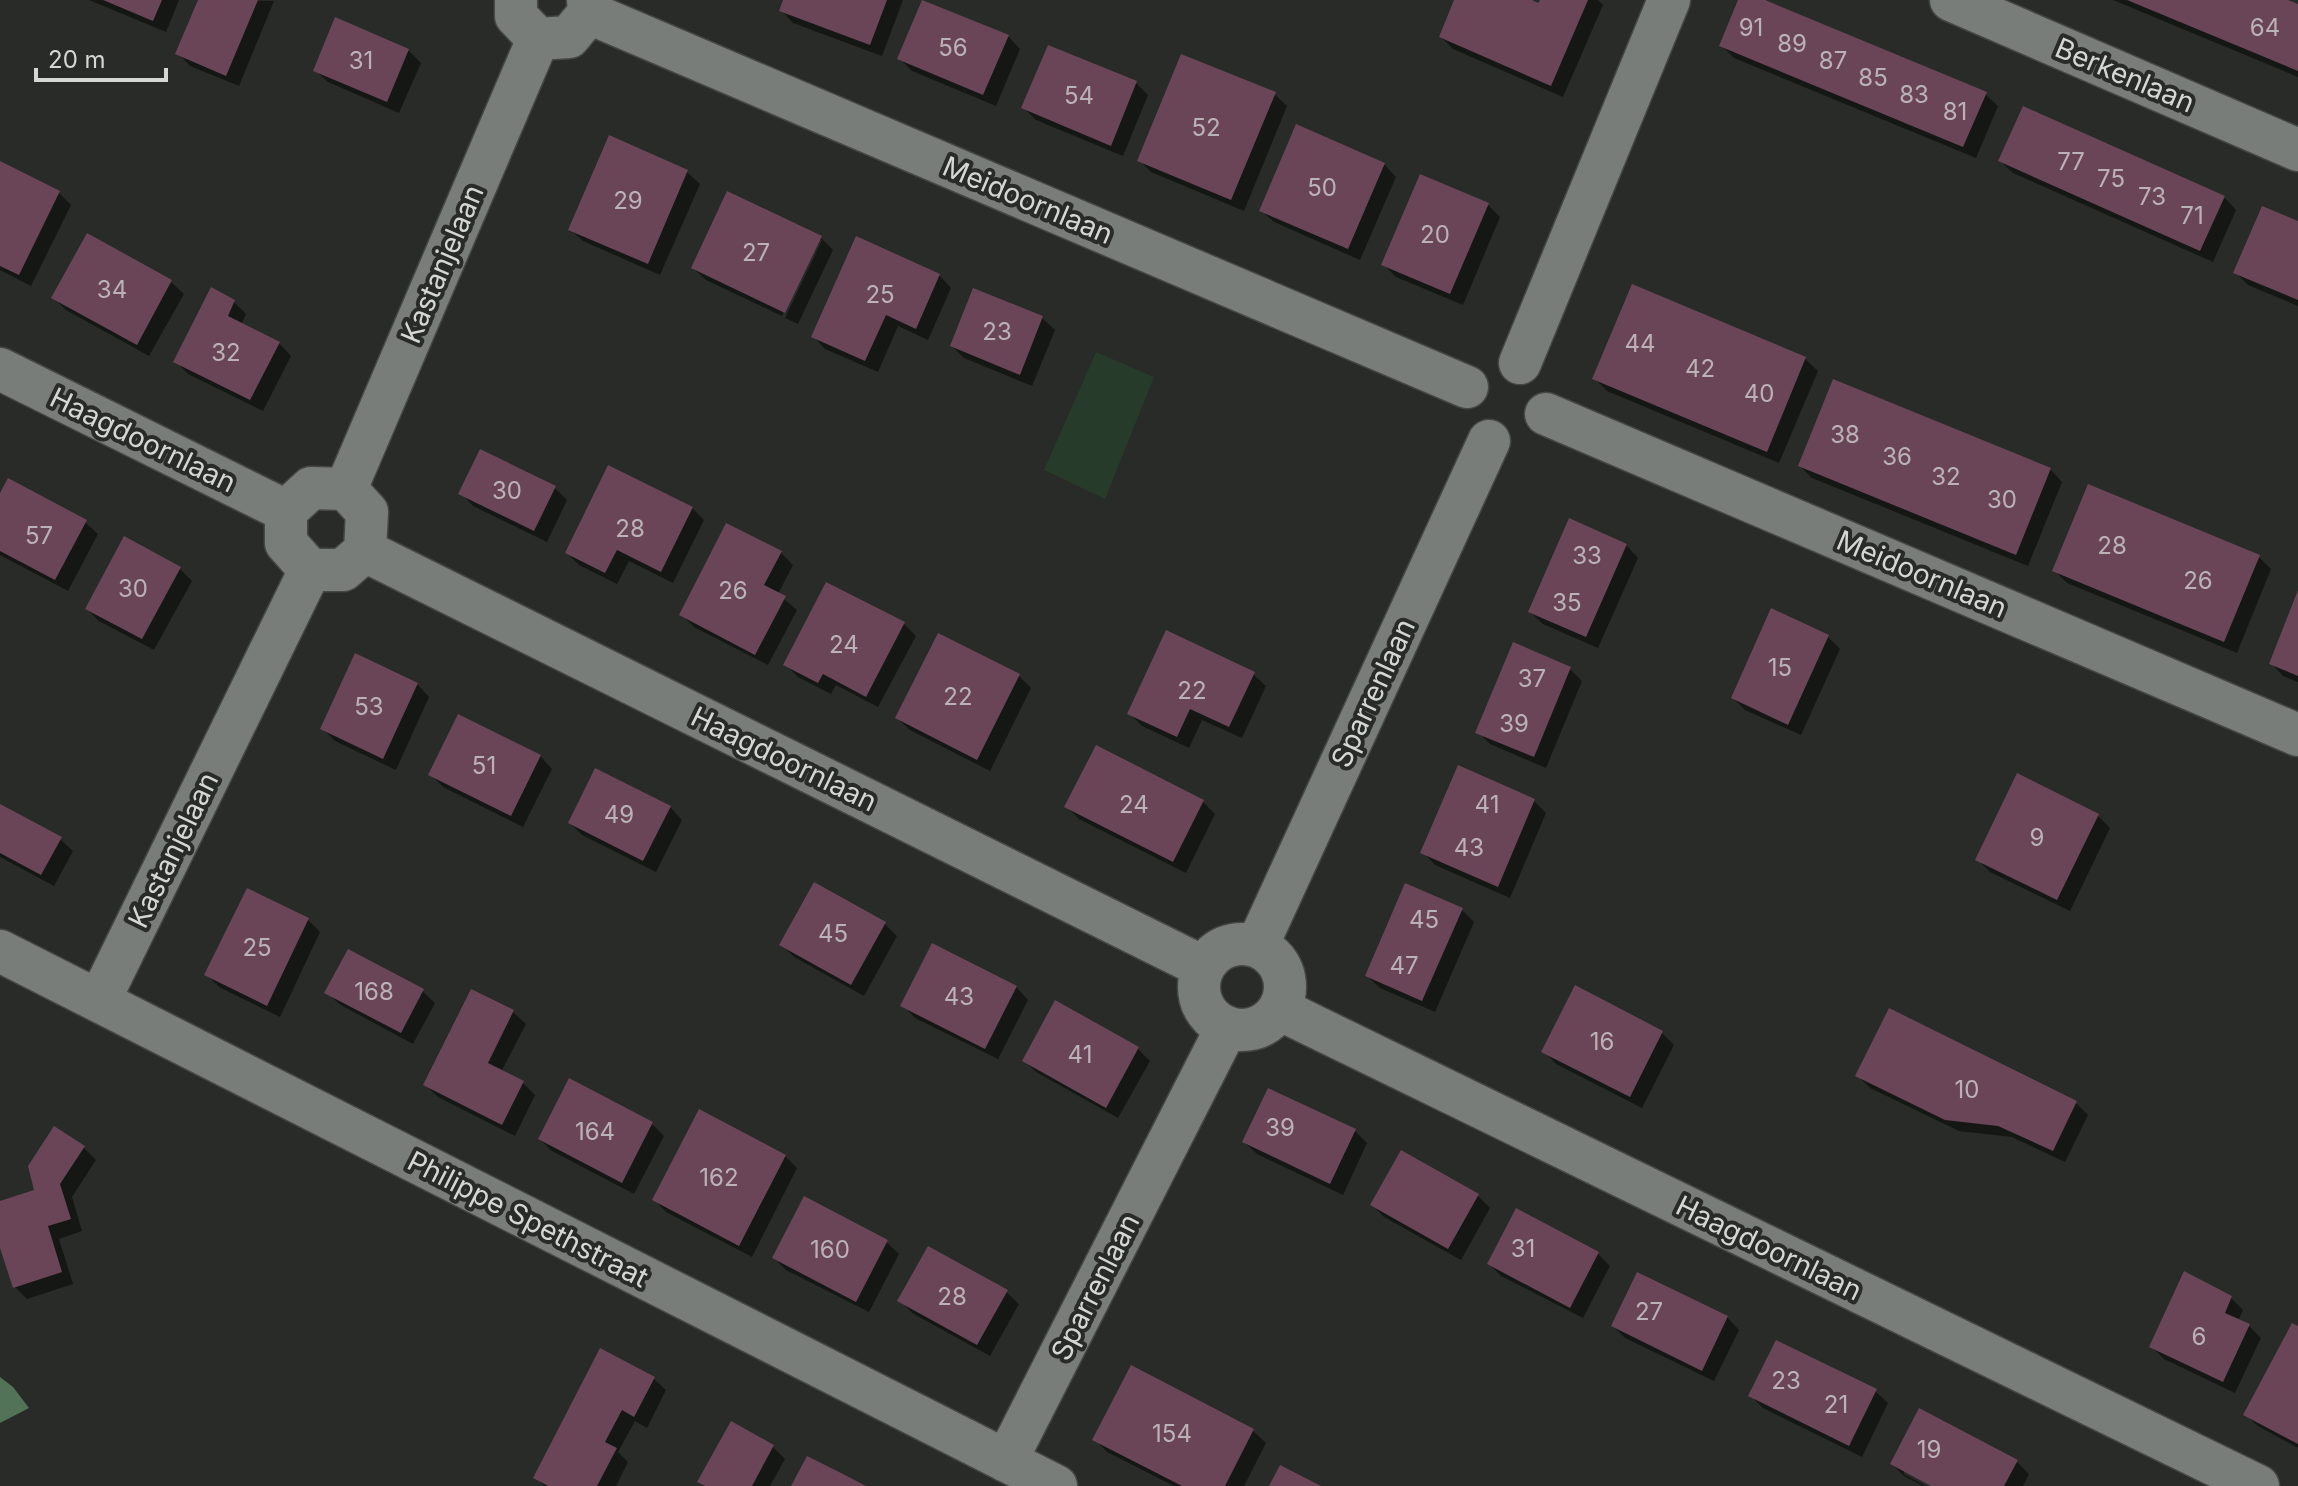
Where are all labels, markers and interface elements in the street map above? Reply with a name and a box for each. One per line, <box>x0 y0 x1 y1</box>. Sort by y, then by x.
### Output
house number: 91 <box>1739 13 1763 42</box>
house number: 64 <box>2250 13 2280 42</box>
house number: 89 <box>1777 29 1807 58</box>
street label: Berkenlaan <box>2050 30 2200 120</box>
scale bar <box>36 32 166 82</box>
house number: 56 <box>938 33 968 62</box>
text: 20 m <box>48 45 106 74</box>
house number: 31 <box>349 46 373 75</box>
house number: 87 <box>1819 46 1847 75</box>
house number: 85 <box>1858 63 1888 92</box>
house number: 83 <box>1899 80 1929 109</box>
house number: 54 <box>1064 81 1094 110</box>
house number: 81 <box>1943 97 1967 126</box>
house number: 52 <box>1191 113 1221 142</box>
house number: 77 <box>2057 147 2085 176</box>
street label: Meidoornlaan <box>938 149 1118 251</box>
house number: 75 <box>2097 164 2125 193</box>
house number: 50 <box>1307 173 1337 202</box>
street label: Kastanjelaan <box>393 180 491 348</box>
house number: 73 <box>2138 182 2166 211</box>
house number: 29 <box>613 186 643 215</box>
house number: 71 <box>2180 201 2204 230</box>
house number: 20 <box>1420 220 1450 249</box>
house number: 27 <box>742 238 770 267</box>
house number: 34 <box>97 275 127 304</box>
house number: 25 <box>865 280 895 309</box>
house number: 23 <box>982 317 1012 346</box>
house number: 44 <box>1624 329 1656 358</box>
house number: 32 <box>211 338 241 367</box>
house number: 42 <box>1685 354 1715 383</box>
house number: 40 <box>1744 379 1774 408</box>
street label: Haagdoornlaan <box>45 380 241 500</box>
house number: 38 <box>1830 420 1860 449</box>
house number: 36 <box>1882 442 1912 471</box>
house number: 32 <box>1931 462 1961 491</box>
house number: 30 <box>492 476 522 505</box>
house number: 30 <box>1987 485 2017 514</box>
house number: 28 <box>615 514 645 543</box>
house number: 57 <box>25 521 53 550</box>
street label: Meidoornlaan <box>1832 523 2012 625</box>
house number: 28 <box>2097 531 2127 560</box>
house number: 33 <box>1572 541 1602 570</box>
house number: 26 <box>2183 566 2213 595</box>
house number: 30 <box>118 574 148 603</box>
house number: 26 <box>718 576 748 605</box>
house number: 35 <box>1552 588 1582 617</box>
street label: Sparrenlaan <box>1324 613 1422 773</box>
house number: 24 <box>829 630 859 659</box>
house number: 15 <box>1768 653 1792 682</box>
house number: 37 <box>1518 664 1546 693</box>
house number: 22 <box>1177 676 1207 705</box>
house number: 22 <box>943 682 973 711</box>
house number: 53 <box>354 692 384 721</box>
street label: Haagdoornlaan <box>686 699 882 819</box>
house number: 39 <box>1499 709 1529 738</box>
house number: 51 <box>472 751 496 780</box>
street label: Kastanjelaan <box>121 767 225 933</box>
house number: 24 <box>1119 790 1149 819</box>
house number: 41 <box>1475 790 1499 819</box>
house number: 49 <box>604 800 634 829</box>
house number: 9 <box>2030 823 2044 852</box>
house number: 43 <box>1454 833 1484 862</box>
house number: 45 <box>1409 905 1439 934</box>
house number: 45 <box>818 919 848 948</box>
house number: 25 <box>242 933 272 962</box>
house number: 47 <box>1389 951 1419 980</box>
house number: 168 <box>354 977 394 1006</box>
house number: 43 <box>944 982 974 1011</box>
house number: 16 <box>1590 1027 1614 1056</box>
house number: 41 <box>1068 1040 1092 1069</box>
house number: 10 <box>1955 1075 1979 1104</box>
house number: 39 <box>1265 1113 1295 1142</box>
house number: 164 <box>575 1117 615 1146</box>
street label: Philippe Spethstraat <box>402 1144 654 1294</box>
house number: 162 <box>699 1163 739 1192</box>
street label: Haagdoornlaan <box>1671 1188 1867 1308</box>
street label: Sparrenlaan <box>1044 1208 1146 1366</box>
house number: 31 <box>1511 1234 1535 1263</box>
house number: 160 <box>810 1235 850 1264</box>
house number: 28 <box>937 1282 967 1311</box>
house number: 27 <box>1635 1297 1663 1326</box>
house number: 6 <box>2192 1322 2206 1351</box>
house number: 23 <box>1771 1366 1801 1395</box>
house number: 21 <box>1824 1390 1848 1419</box>
house number: 154 <box>1152 1419 1192 1448</box>
house number: 19 <box>1917 1435 1941 1464</box>

